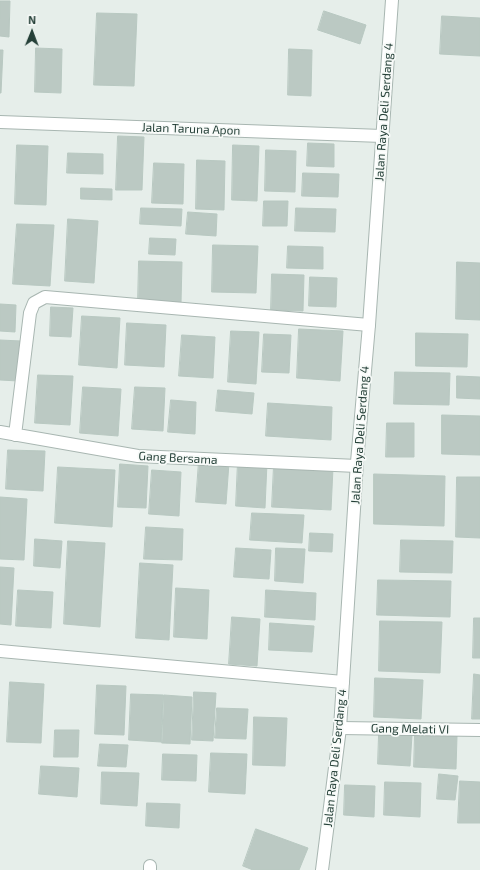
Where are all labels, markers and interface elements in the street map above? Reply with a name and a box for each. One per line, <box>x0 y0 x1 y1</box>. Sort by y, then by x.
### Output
north arrow <box>12 12 52 52</box>
text: N <box>28 13 36 26</box>
street label: Jalan Raya Deli Serdang 4 <box>372 42 396 182</box>
street label: Jalan Taruna Apon <box>141 120 241 138</box>
street label: Jalan Raya Deli Serdang 4 <box>348 365 372 505</box>
street label: Gang Bersama <box>138 449 218 467</box>
street label: Jalan Raya Deli Serdang 4 <box>321 688 349 828</box>
street label: Gang Melati VI <box>371 721 449 737</box>

